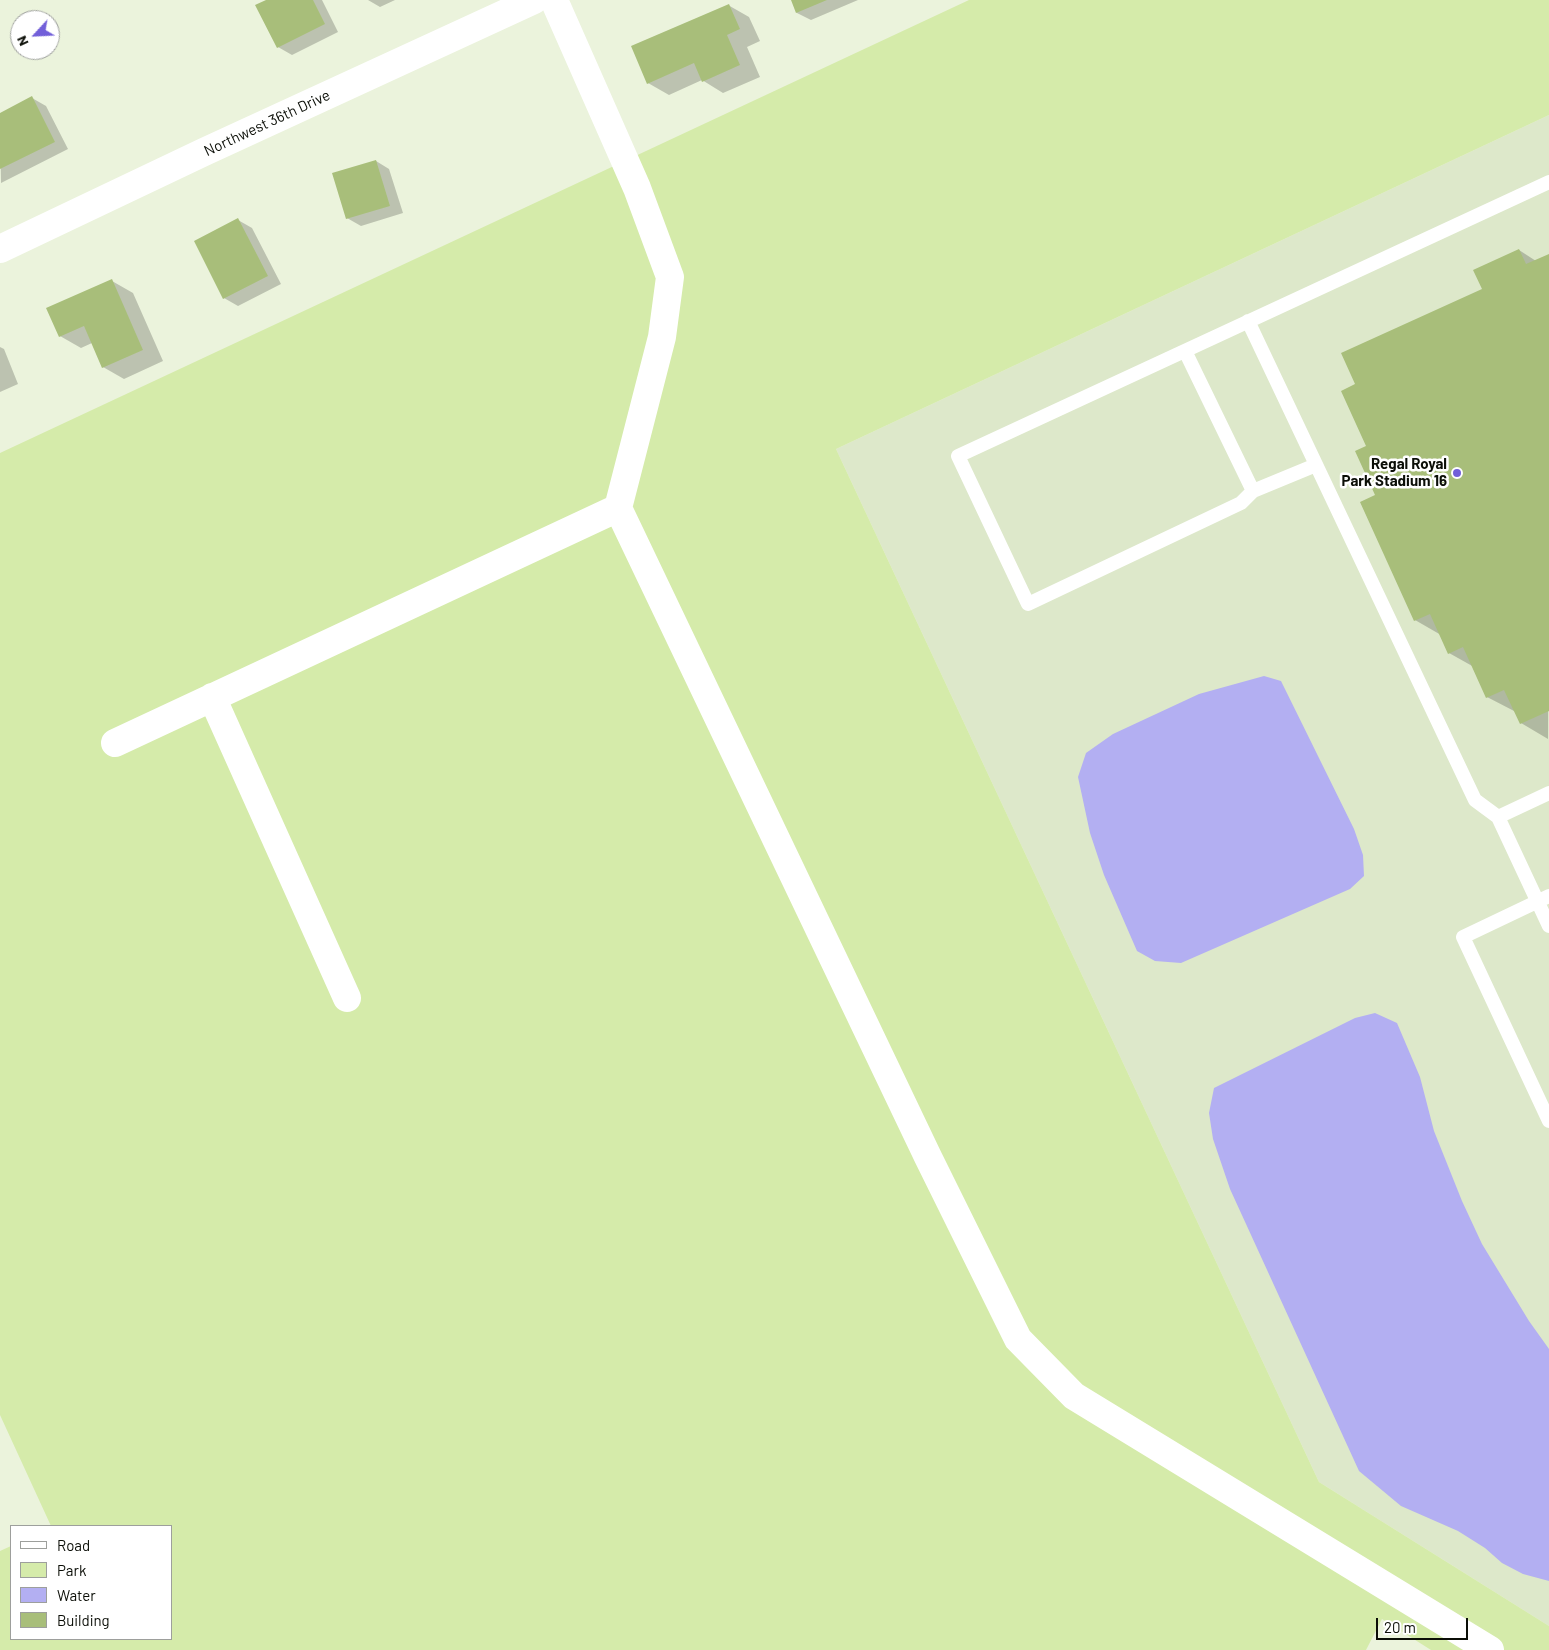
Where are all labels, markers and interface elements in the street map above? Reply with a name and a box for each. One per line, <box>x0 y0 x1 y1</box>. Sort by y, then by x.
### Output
north arrow <box>10 10 60 60</box>
text: N <box>12 33 32 49</box>
street label: Northwest 36th Drive <box>201 86 333 160</box>
place label: Regal Royal Park Stadium 16 <box>1342 455 1447 490</box>
marker: Regal Royal Park Stadium 16 <box>1451 467 1463 479</box>
legend <box>10 1525 172 1640</box>
text: Road <box>57 1536 90 1554</box>
text: Park <box>57 1561 86 1579</box>
text: Water <box>57 1586 96 1604</box>
scale bar <box>1379 1608 1472 1640</box>
text: Building <box>57 1611 110 1629</box>
text: 20 m <box>1384 1618 1416 1636</box>

